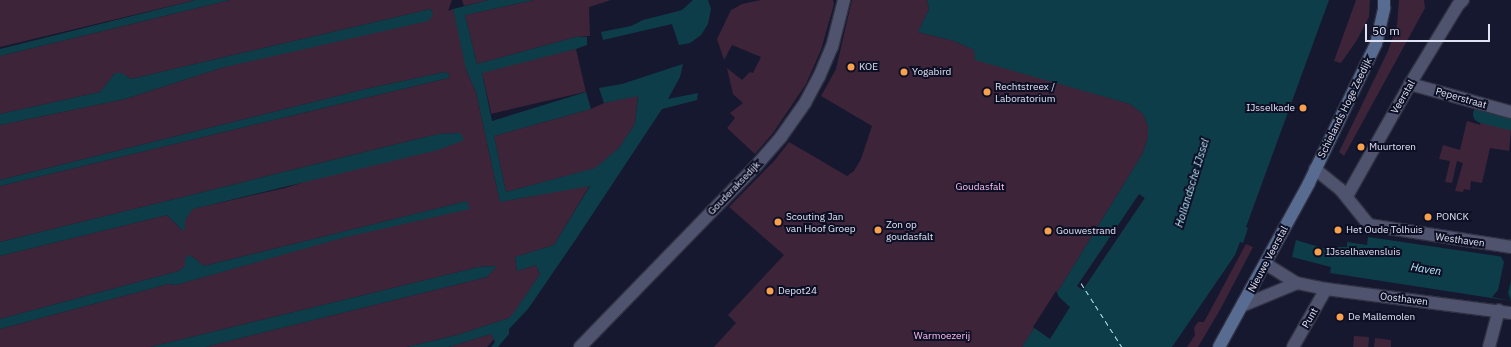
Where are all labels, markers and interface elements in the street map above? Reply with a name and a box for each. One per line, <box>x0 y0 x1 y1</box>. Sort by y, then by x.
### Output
scale bar <box>1367 16 1492 42</box>
text: 50 m <box>1372 23 1400 38</box>
street label: Schielands Hoge Zeedijk <box>1316 56 1374 160</box>
place label: KOE <box>859 61 878 73</box>
marker: KOE <box>846 62 856 72</box>
place label: Yogabird <box>912 66 951 78</box>
marker: Yogabird <box>899 67 909 77</box>
street label: Veerstal <box>1389 78 1417 116</box>
place label: Rechtstreex / Laboratorium <box>995 80 1055 104</box>
street label: Peperstraat <box>1434 85 1488 111</box>
marker: Rechtstreex / Laboratorium <box>982 87 992 97</box>
place label: IJsselkade <box>1246 102 1295 114</box>
marker: IJsselkade <box>1298 103 1308 113</box>
water label: Hollandsche IJssel <box>1172 137 1212 229</box>
place label: Muurtoren <box>1369 141 1416 153</box>
marker: Muurtoren <box>1356 142 1366 152</box>
street label: Gouderaksedijk <box>705 159 763 217</box>
park label: Goudasfalt <box>956 181 1004 193</box>
place label: Scouting Jan van Hoof Groep <box>786 210 855 234</box>
place label: PONCK <box>1436 211 1469 223</box>
marker: PONCK <box>1423 212 1433 222</box>
marker: Scouting Jan van Hoof Groep <box>773 217 783 227</box>
place label: Zon op goudasfalt <box>886 218 933 242</box>
street label: Nieuwe Veerstal <box>1246 224 1290 294</box>
place label: Het Oude Tolhuis <box>1346 224 1423 236</box>
marker: Zon op goudasfalt <box>873 225 883 235</box>
place label: Gouwestrand <box>1056 225 1116 237</box>
marker: Het Oude Tolhuis <box>1333 225 1343 235</box>
marker: Gouwestrand <box>1043 226 1053 236</box>
street label: Westhaven <box>1435 231 1485 249</box>
place label: IJsselhavensluis <box>1326 246 1401 258</box>
marker: IJsselhavensluis <box>1313 247 1323 257</box>
water label: Haven <box>1410 260 1442 278</box>
place label: Depot24 <box>778 285 817 297</box>
marker: Depot24 <box>765 286 775 296</box>
street label: Oosthaven <box>1379 290 1429 308</box>
street label: Punt <box>1300 306 1320 330</box>
place label: De Mallemolen <box>1348 311 1415 323</box>
marker: De Mallemolen <box>1335 312 1345 322</box>
park label: Warmoezerij <box>914 330 970 342</box>

